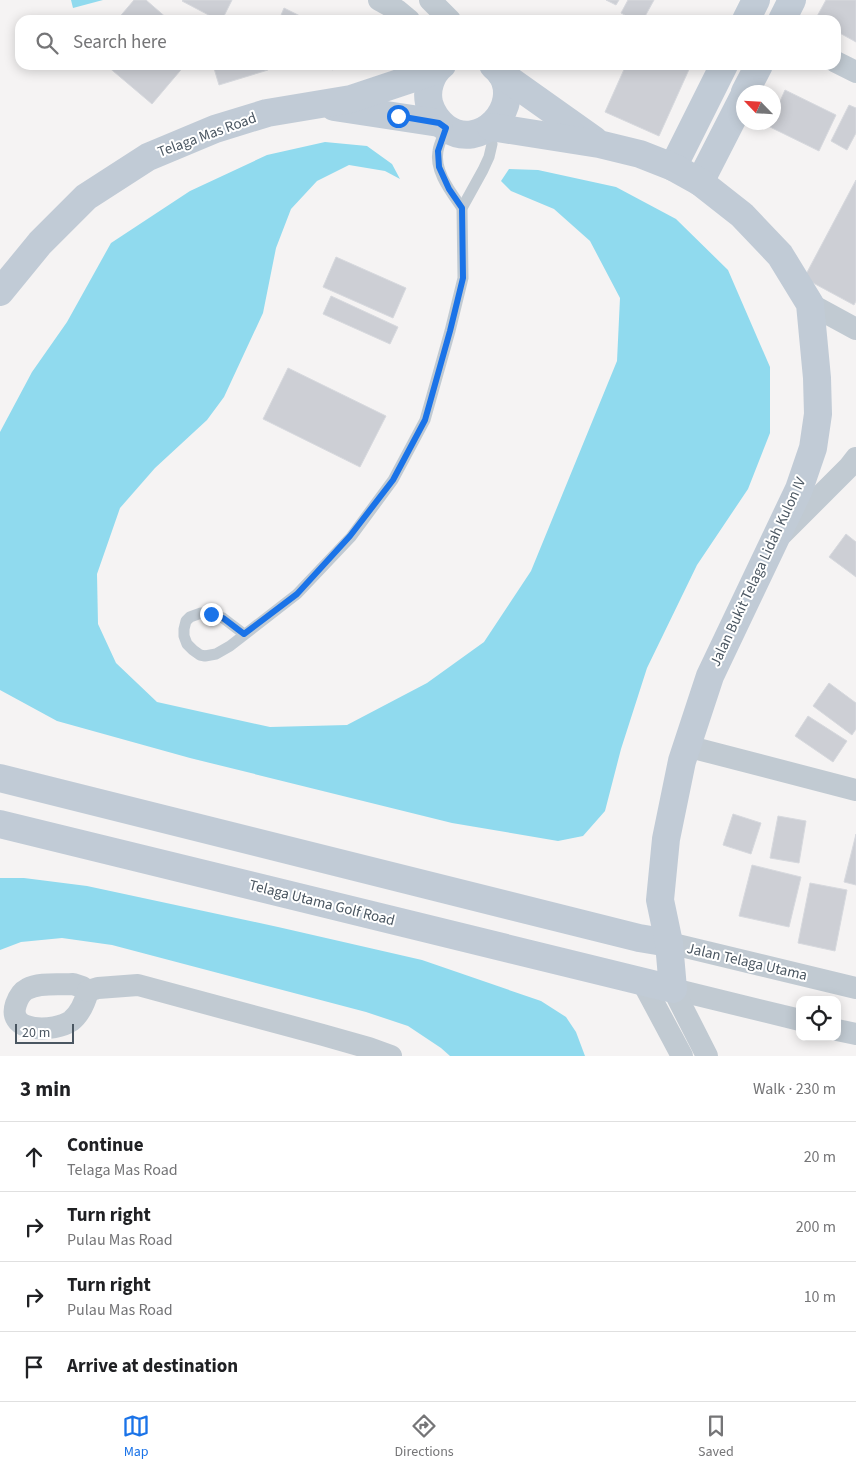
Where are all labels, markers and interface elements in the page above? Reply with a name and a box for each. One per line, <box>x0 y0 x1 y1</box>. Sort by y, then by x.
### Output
search box <box>15 15 841 70</box>
icon: search <box>33 29 61 57</box>
text: Search here <box>73 29 167 56</box>
north arrow <box>736 85 781 130</box>
route start <box>387 105 410 128</box>
street label: Telaga Mas Road <box>155 107 259 163</box>
street label: Jalan Bukit Telaga Lidah Kulon IV <box>705 474 811 670</box>
route end <box>200 603 223 626</box>
street label: Telaga Utama Golf Road <box>247 875 397 931</box>
street label: Jalan Telaga Utama <box>685 938 809 986</box>
map controls <box>796 996 841 1041</box>
button: locate <box>796 996 841 1041</box>
scale bar <box>15 1021 74 1044</box>
text: 20 m <box>22 1023 50 1043</box>
text: 3 min <box>20 1074 71 1104</box>
text: Walk · 230 m <box>753 1078 836 1100</box>
text: Continue <box>67 1132 144 1159</box>
icon: ahead <box>20 1143 48 1171</box>
text: 20 m <box>804 1146 836 1168</box>
text: Telaga Mas Road <box>67 1159 178 1181</box>
text: Turn right <box>67 1202 151 1229</box>
icon: right <box>20 1213 48 1241</box>
text: 200 m <box>796 1216 836 1238</box>
text: Pulau Mas Road <box>67 1229 173 1251</box>
text: Turn right <box>67 1272 151 1299</box>
icon: right <box>20 1283 48 1311</box>
text: 10 m <box>804 1286 836 1308</box>
text: Pulau Mas Road <box>67 1299 173 1321</box>
icon: arrive <box>20 1353 48 1381</box>
text: Arrive at destination <box>67 1353 238 1380</box>
tab: Map <box>122 1412 150 1462</box>
tab: Directions <box>394 1412 454 1462</box>
tab: Saved <box>698 1412 734 1462</box>

